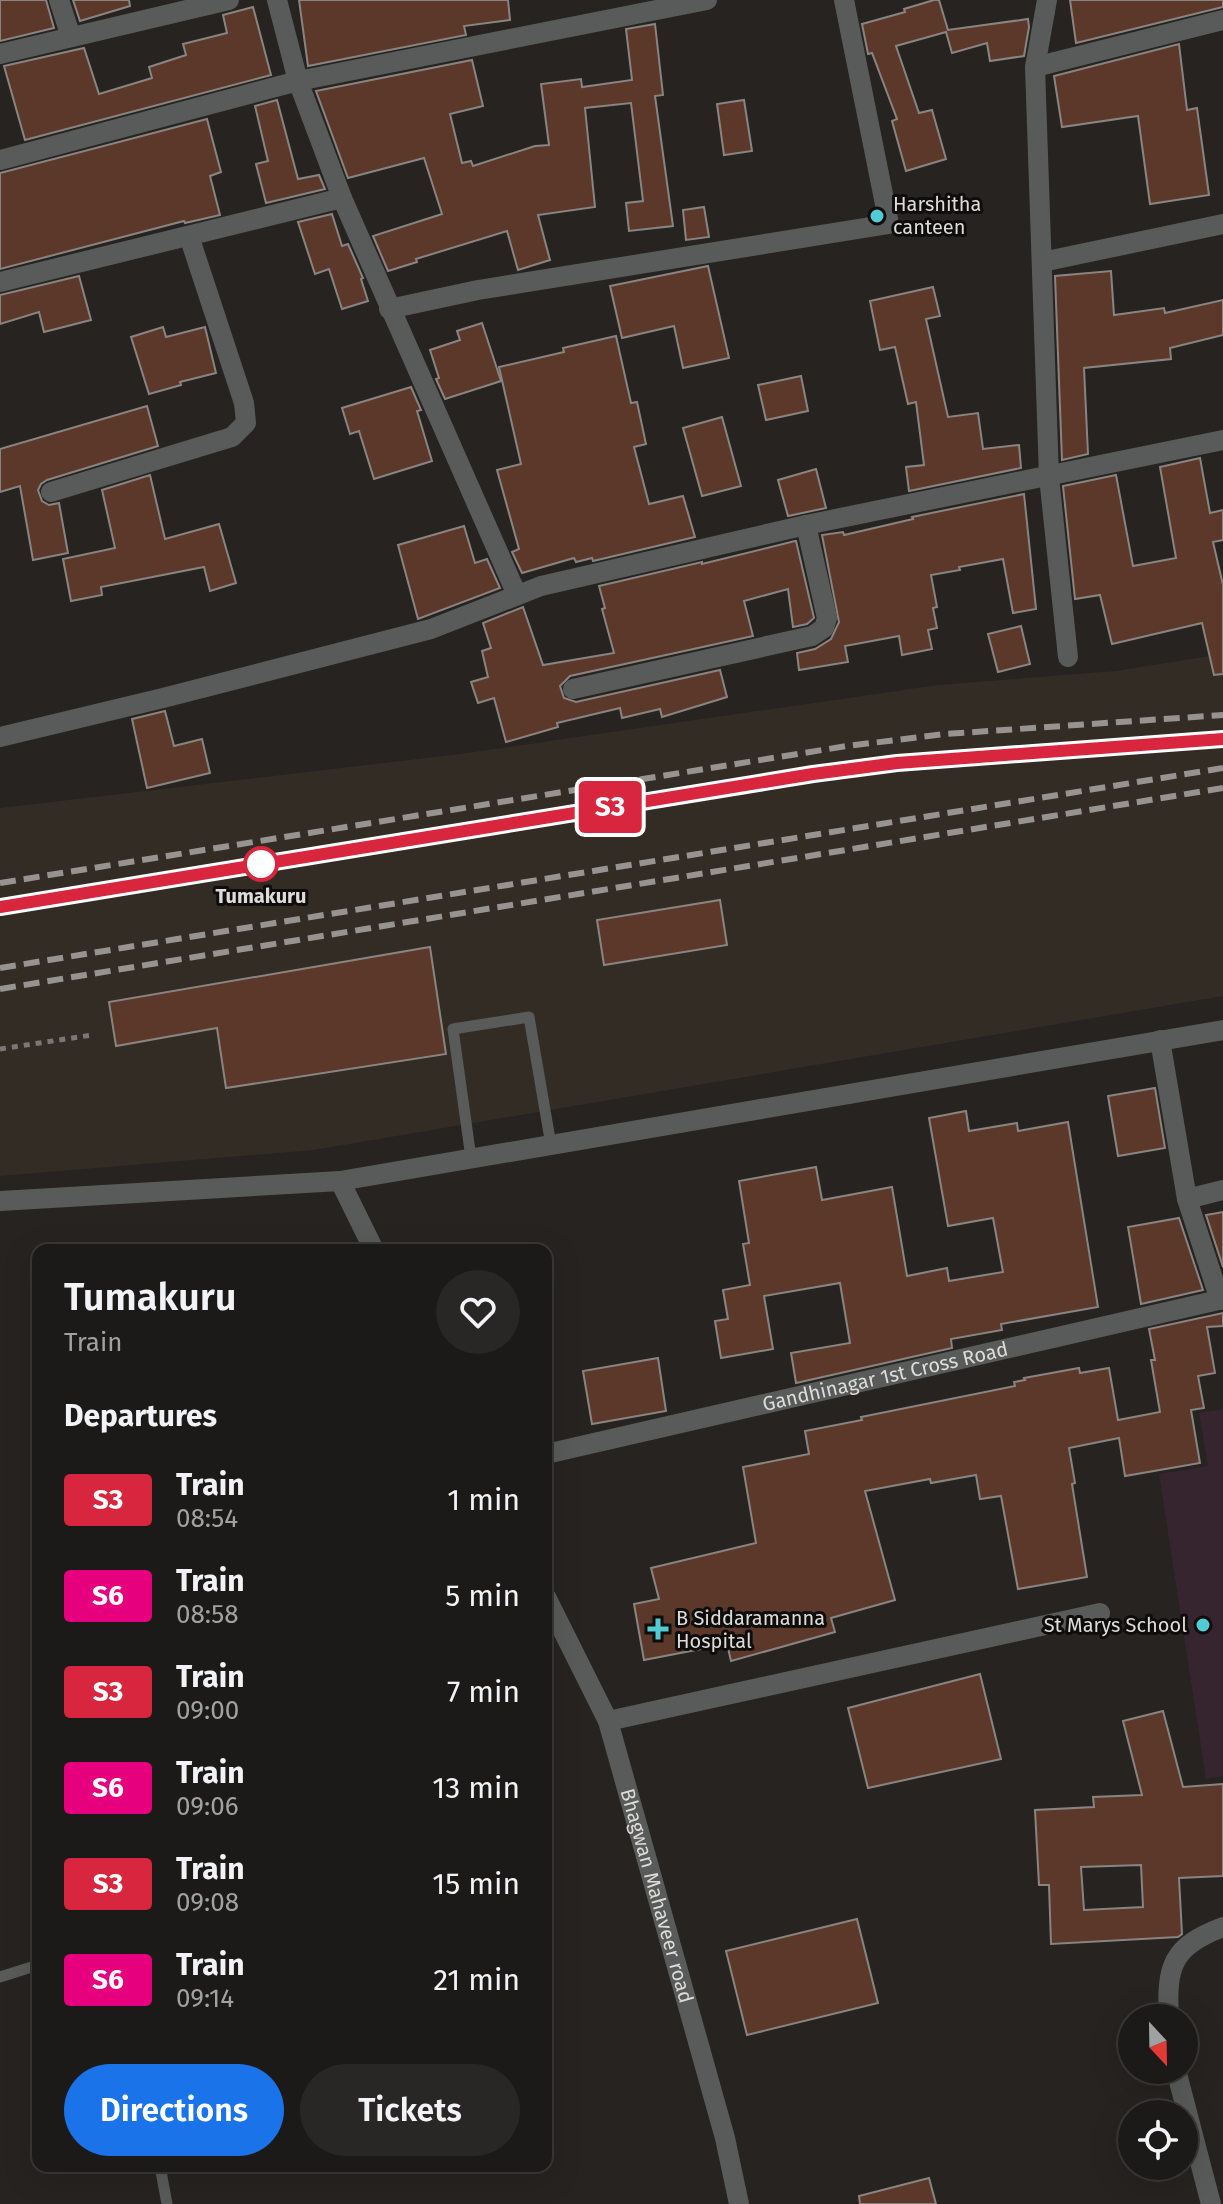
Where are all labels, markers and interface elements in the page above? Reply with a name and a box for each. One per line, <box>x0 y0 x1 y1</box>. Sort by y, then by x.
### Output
place label: Harshitha canteen <box>893 192 981 239</box>
marker: Harshitha canteen <box>868 207 886 225</box>
line badge: S3 <box>574 781 646 833</box>
text: S3 <box>595 790 625 823</box>
marker: Tumakuru <box>244 847 278 881</box>
place label: Tumakuru <box>215 884 307 908</box>
button: heart <box>436 1270 520 1354</box>
text: Tumakuru <box>64 1274 237 1320</box>
text: Train <box>64 1327 123 1358</box>
street label: Gandhinagar 1st Cross Road <box>760 1337 1010 1416</box>
text: Departures <box>64 1398 217 1434</box>
text: Train <box>176 1467 245 1503</box>
text: 1 min <box>447 1482 520 1518</box>
text: S3 <box>93 1483 123 1516</box>
text: 08:54 <box>176 1503 238 1534</box>
text: Train <box>176 1563 245 1599</box>
text: 5 min <box>445 1578 520 1614</box>
text: S6 <box>92 1579 124 1612</box>
text: 08:58 <box>176 1599 239 1630</box>
place label: B Siddaramanna Hospital <box>676 1606 825 1653</box>
place label: St Marys School <box>1044 1613 1187 1637</box>
marker: St Marys School <box>1194 1616 1212 1634</box>
marker: B Siddaramanna Hospital <box>647 1618 669 1640</box>
text: Train <box>176 1659 245 1695</box>
text: 7 min <box>447 1674 520 1710</box>
text: S3 <box>93 1675 123 1708</box>
text: 09:00 <box>176 1695 239 1726</box>
text: Train <box>176 1755 245 1791</box>
text: 13 min <box>432 1770 520 1806</box>
text: S6 <box>92 1771 124 1804</box>
street label: Bhagwan Mahaveer road <box>615 1786 699 2006</box>
text: 09:06 <box>176 1791 239 1822</box>
text: Train <box>176 1851 245 1887</box>
text: 15 min <box>432 1866 520 1902</box>
text: S3 <box>93 1867 123 1900</box>
text: 09:08 <box>176 1887 239 1918</box>
text: Train <box>176 1947 245 1983</box>
text: 21 min <box>433 1962 520 1998</box>
text: S6 <box>92 1963 124 1996</box>
text: 09:14 <box>176 1983 234 2014</box>
north arrow <box>1118 2004 1198 2084</box>
map controls <box>1118 2004 1198 2180</box>
button: Directions <box>64 2064 284 2156</box>
button: Tickets <box>300 2064 520 2156</box>
button: locate <box>1118 2100 1198 2180</box>

